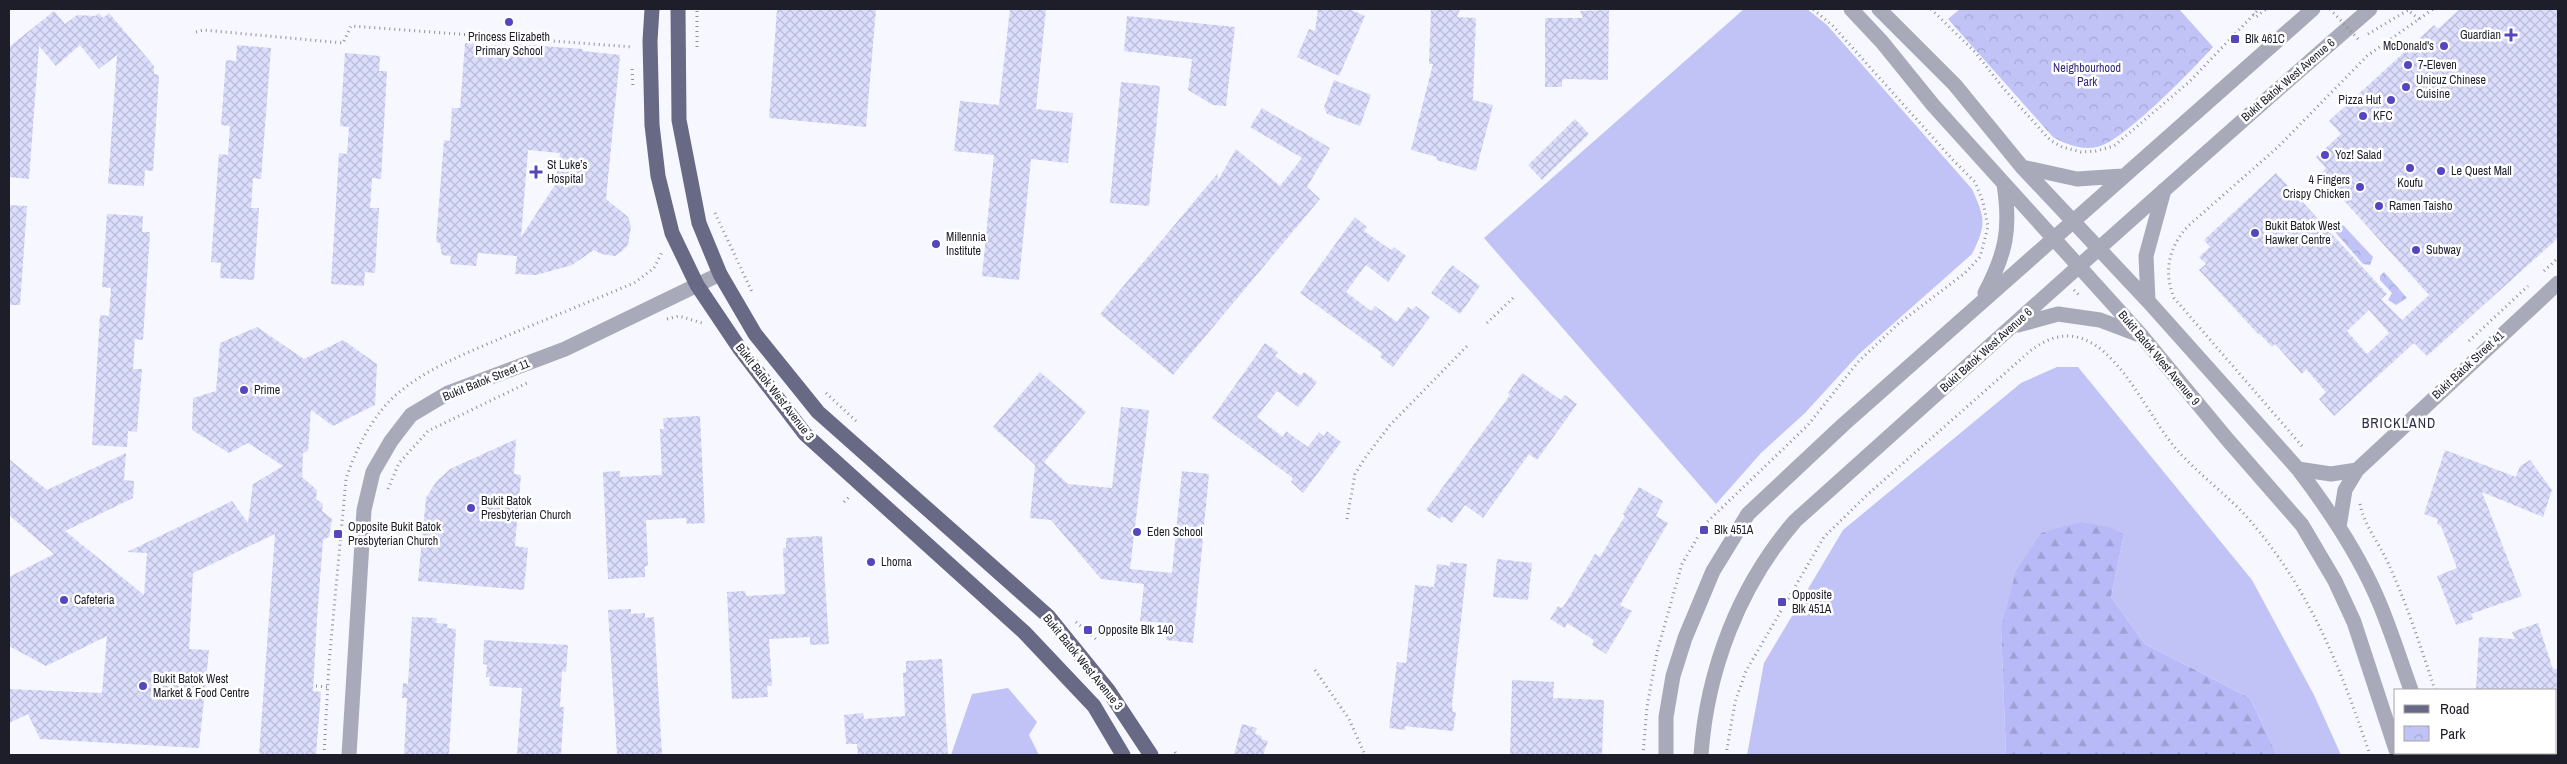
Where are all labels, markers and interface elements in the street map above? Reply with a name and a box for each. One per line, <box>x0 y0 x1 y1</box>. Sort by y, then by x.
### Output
marker: Princess Elizabeth Primary School <box>503 16 515 28</box>
place label: Guardian <box>2460 27 2501 43</box>
place label: Princess Elizabeth Primary School <box>468 29 550 59</box>
marker: Guardian <box>2505 29 2517 41</box>
place label: Blk 461C <box>2245 31 2285 47</box>
marker: Blk 461C <box>2229 33 2241 45</box>
street label: Bukit Batok West Avenue 6 <box>2238 35 2338 125</box>
place label: McDonald's <box>2383 38 2434 54</box>
marker: McDonald's <box>2438 40 2450 52</box>
place label: 7-Eleven <box>2418 57 2457 73</box>
marker: 7-Eleven <box>2402 59 2414 71</box>
park label: Neighbourhood Park <box>2053 60 2121 90</box>
place label: Unicuz Chinese Cuisine <box>2416 72 2486 102</box>
marker: Unicuz Chinese Cuisine <box>2400 81 2412 93</box>
place label: Pizza Hut <box>2338 92 2381 108</box>
marker: Pizza Hut <box>2385 94 2397 106</box>
place label: KFC <box>2373 108 2393 124</box>
marker: KFC <box>2357 110 2369 122</box>
place label: Yoz! Salad <box>2335 147 2382 163</box>
marker: Yoz! Salad <box>2319 149 2331 161</box>
place label: St Luke’s Hospital <box>547 157 587 187</box>
marker: Koufu <box>2404 162 2416 174</box>
place label: Le Quest Mall <box>2451 163 2512 179</box>
marker: St Luke’s Hospital <box>529 165 543 179</box>
marker: Le Quest Mall <box>2435 165 2447 177</box>
place label: 4 Fingers Crispy Chicken <box>2283 172 2350 202</box>
place label: Koufu <box>2397 175 2423 191</box>
marker: 4 Fingers Crispy Chicken <box>2354 181 2366 193</box>
place label: Ramen Taisho <box>2389 198 2452 214</box>
marker: Ramen Taisho <box>2373 200 2385 212</box>
place label: Bukit Batok West Hawker Centre <box>2265 218 2341 248</box>
marker: Bukit Batok West Hawker Centre <box>2249 227 2261 239</box>
place label: Millennia Institute <box>946 229 986 259</box>
marker: Millennia Institute <box>930 238 942 250</box>
place label: Subway <box>2426 242 2461 258</box>
marker: Subway <box>2410 244 2422 256</box>
street label: Bukit Batok West Avenue 6 <box>1936 304 2036 396</box>
street label: Bukit Batok West Avenue 9 <box>2115 307 2203 409</box>
street label: Bukit Batok Street 41 <box>2429 327 2508 403</box>
street label: Bukit Batok West Avenue 3 <box>732 340 818 444</box>
street label: Bukit Batok Street 11 <box>440 355 532 405</box>
place label: Prime <box>254 382 280 398</box>
marker: Prime <box>238 384 250 396</box>
district label: BRICKLAND <box>2362 414 2436 432</box>
place label: Bukit Batok Presbyterian Church <box>481 493 571 523</box>
marker: Bukit Batok Presbyterian Church <box>465 502 477 514</box>
place label: Opposite Bukit Batok Presbyterian Church <box>348 519 441 549</box>
place label: Blk 451A <box>1714 522 1754 538</box>
place label: Eden School <box>1147 524 1203 540</box>
marker: Blk 451A <box>1698 524 1710 536</box>
marker: Eden School <box>1131 526 1143 538</box>
marker: Opposite Bukit Batok Presbyterian Church <box>332 528 344 540</box>
place label: Lhorna <box>881 554 912 570</box>
marker: Lhorna <box>865 556 877 568</box>
place label: Opposite Blk 451A <box>1792 587 1832 617</box>
place label: Cafeteria <box>74 592 115 608</box>
marker: Cafeteria <box>58 594 70 606</box>
marker: Opposite Blk 451A <box>1776 596 1788 608</box>
street label: Bukit Batok West Avenue 3 <box>1039 611 1127 713</box>
place label: Opposite Blk 140 <box>1098 622 1174 638</box>
marker: Opposite Blk 140 <box>1082 624 1094 636</box>
place label: Bukit Batok West Market & Food Centre <box>153 671 249 701</box>
marker: Bukit Batok West Market & Food Centre <box>137 680 149 692</box>
legend <box>2394 689 2557 754</box>
text: Road <box>2440 698 2469 719</box>
text: Park <box>2440 723 2466 744</box>

